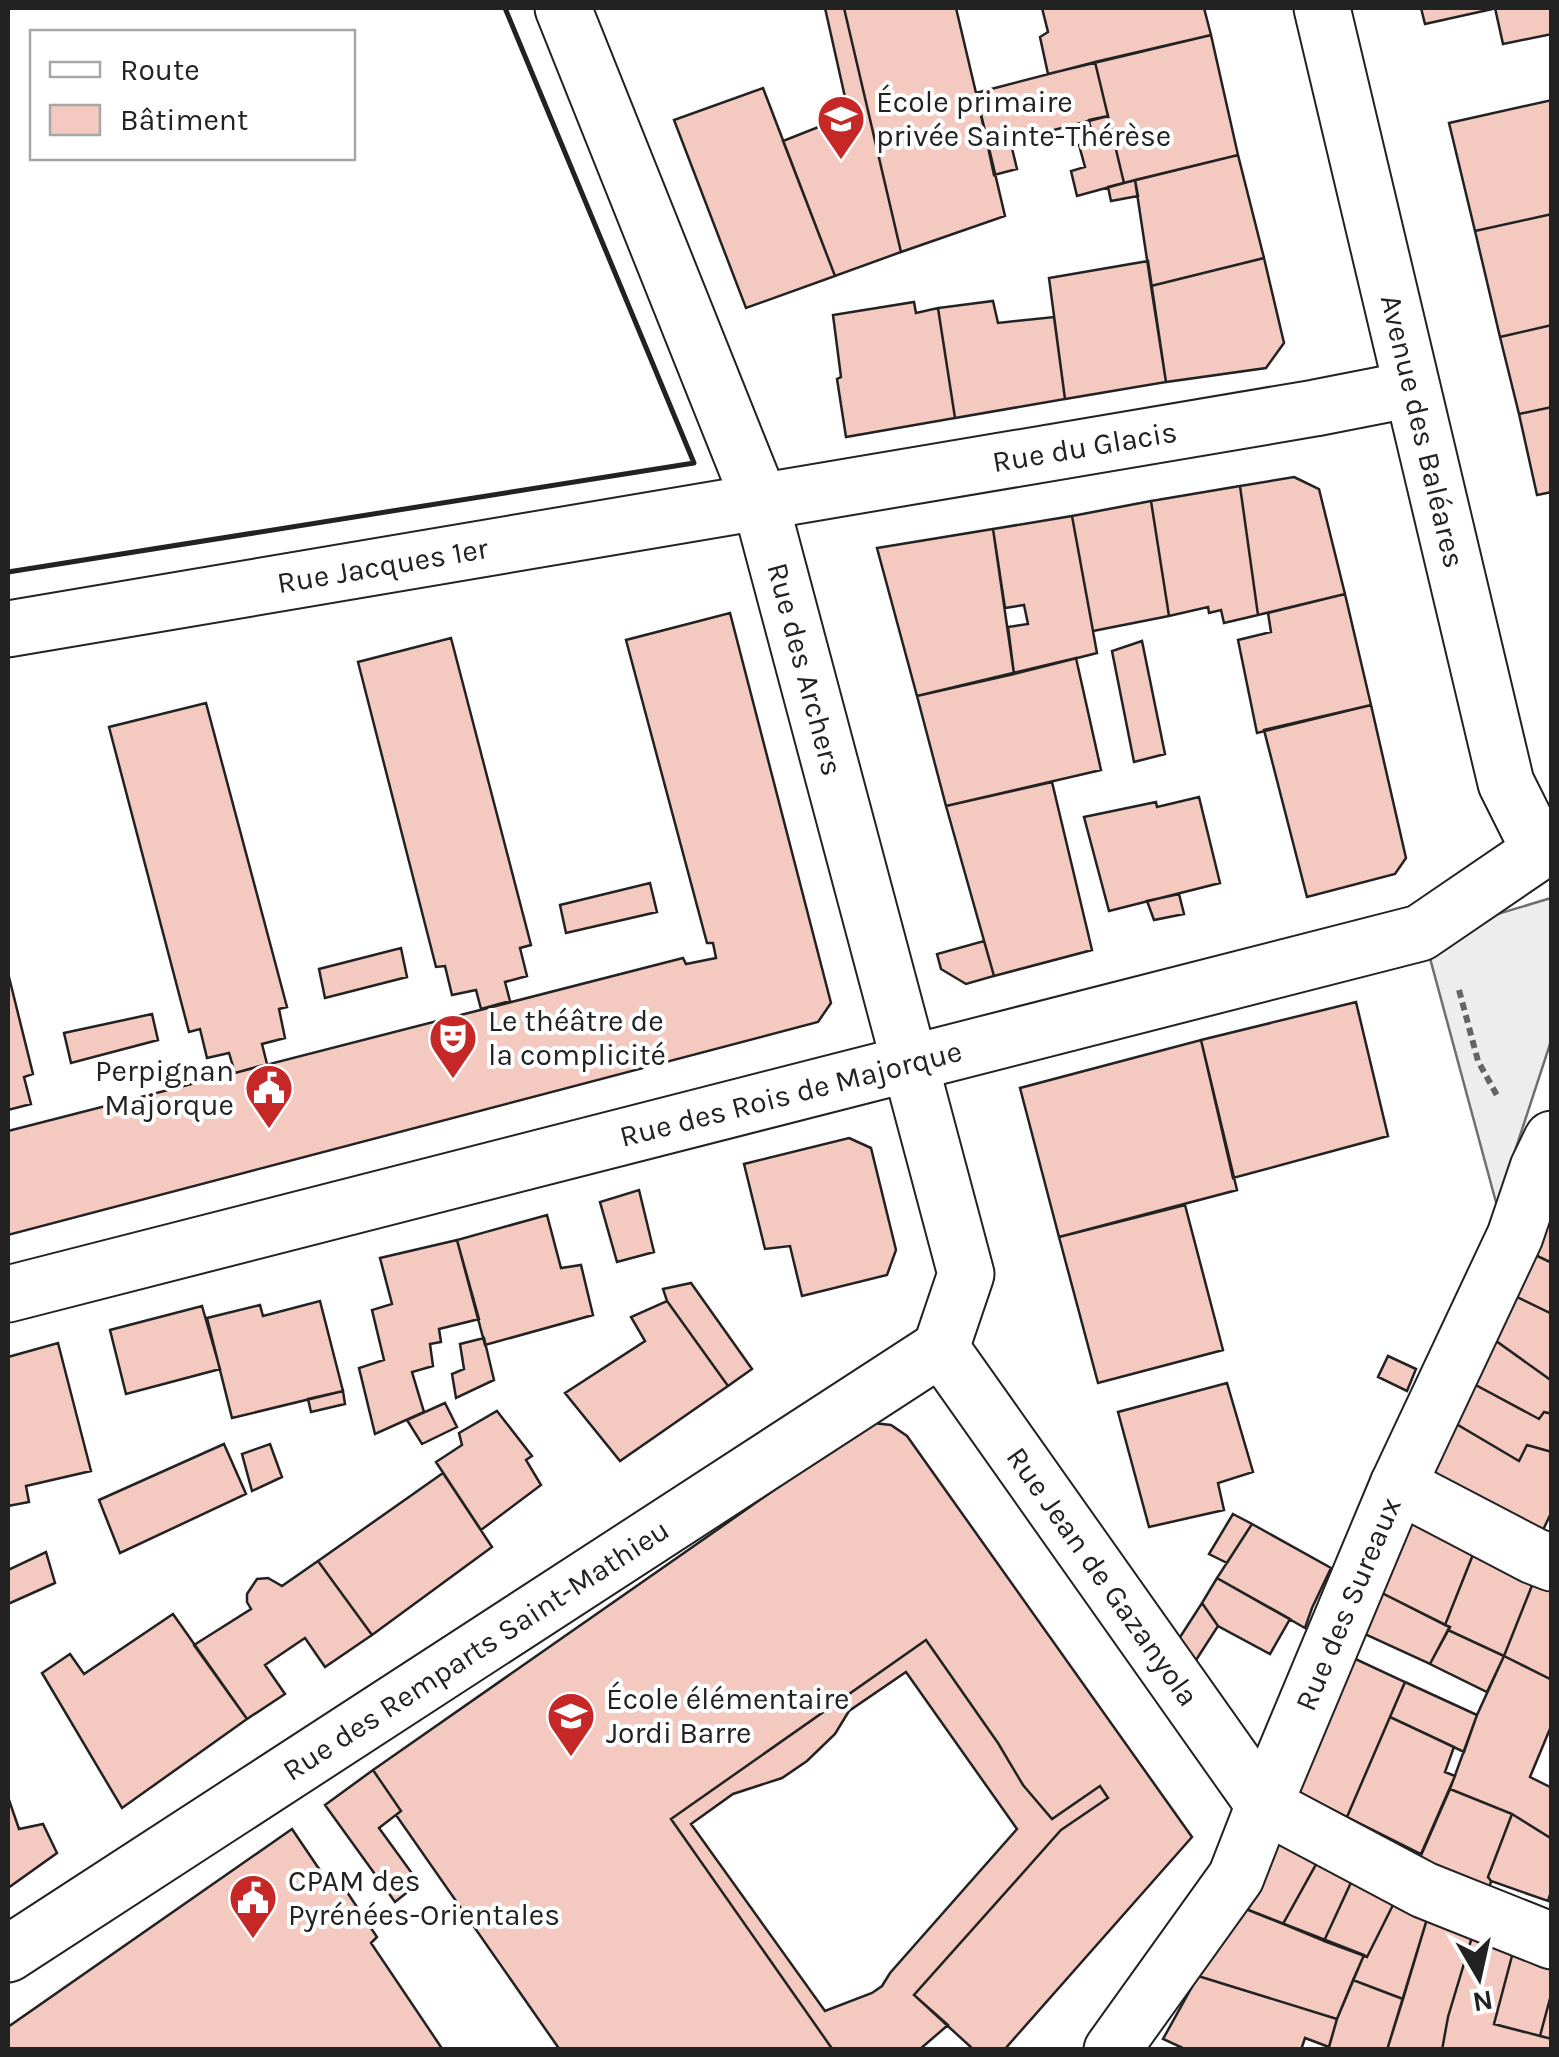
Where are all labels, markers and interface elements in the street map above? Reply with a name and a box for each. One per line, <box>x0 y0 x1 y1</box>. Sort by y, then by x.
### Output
legend <box>30 30 355 160</box>
text: Route <box>120 52 200 88</box>
place label: École primaire privée Sainte-Thérèse <box>876 84 1171 154</box>
school or university icon: École primaire privée Sainte-Thérèse <box>815 93 867 161</box>
text: Bâtiment <box>120 102 248 138</box>
street label: Avenue des Baléares <box>1373 291 1472 571</box>
street label: Rue du Glacis <box>990 414 1180 480</box>
street label: Rue Jacques 1er <box>274 530 491 601</box>
street label: Rue des Archers <box>759 559 850 780</box>
place label: Le théâtre de la complicité <box>488 1003 666 1073</box>
theatre icon: Le théâtre de la complicité <box>427 1012 479 1080</box>
street label: Rue des Rois de Majorque <box>616 1033 966 1155</box>
place label: Perpignan Majorque <box>95 1053 234 1123</box>
public building icon: Perpignan Majorque <box>243 1062 295 1130</box>
street label: Rue Jean de Gazanyola <box>999 1440 1206 1713</box>
street label: Rue des Sureaux <box>1288 1492 1409 1716</box>
street label: Rue des Remparts Saint-Mathieu <box>276 1511 676 1789</box>
place label: École élémentaire Jordi Barre <box>606 1681 849 1751</box>
school or university icon: École élémentaire Jordi Barre <box>545 1690 597 1758</box>
place label: CPAM des Pyrénées-Orientales <box>288 1863 560 1933</box>
public building icon: CPAM des Pyrénées-Orientales <box>227 1872 279 1940</box>
north arrow <box>1429 1927 1529 2027</box>
text: N <box>1470 1983 1495 2019</box>

